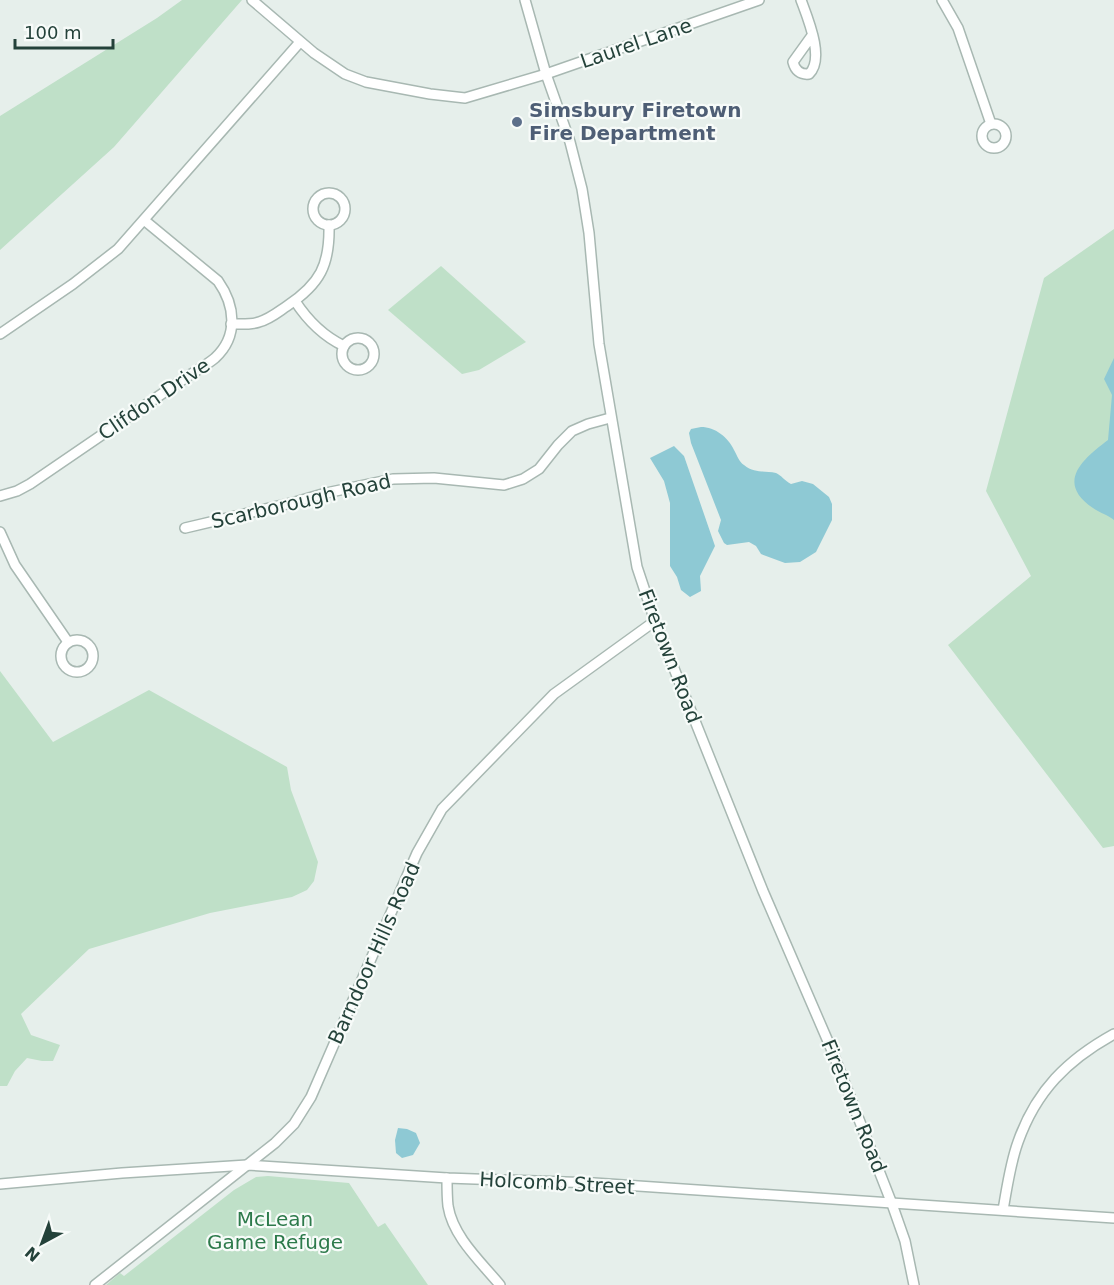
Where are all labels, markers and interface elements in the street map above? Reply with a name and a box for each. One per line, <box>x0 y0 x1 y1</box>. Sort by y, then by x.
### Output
scale bar <box>15 12 112 50</box>
street label: Laurel Lane <box>577 13 695 73</box>
text: 100 m <box>24 22 82 43</box>
place label: Simsbury Firetown Fire Department <box>529 98 741 145</box>
marker: Simsbury Firetown Fire Department <box>510 115 524 129</box>
street label: Clifdon Drive <box>94 353 214 445</box>
street label: Scarborough Road <box>209 469 393 533</box>
street label: Firetown Road <box>633 586 707 726</box>
street label: Barndoor Hills Road <box>323 858 425 1048</box>
street label: Firetown Road <box>816 1036 892 1176</box>
street label: Holcomb Street <box>479 1167 635 1199</box>
park label: McLean Game Refuge <box>207 1207 343 1254</box>
north arrow <box>12 1213 72 1273</box>
text: N <box>21 1242 44 1266</box>

